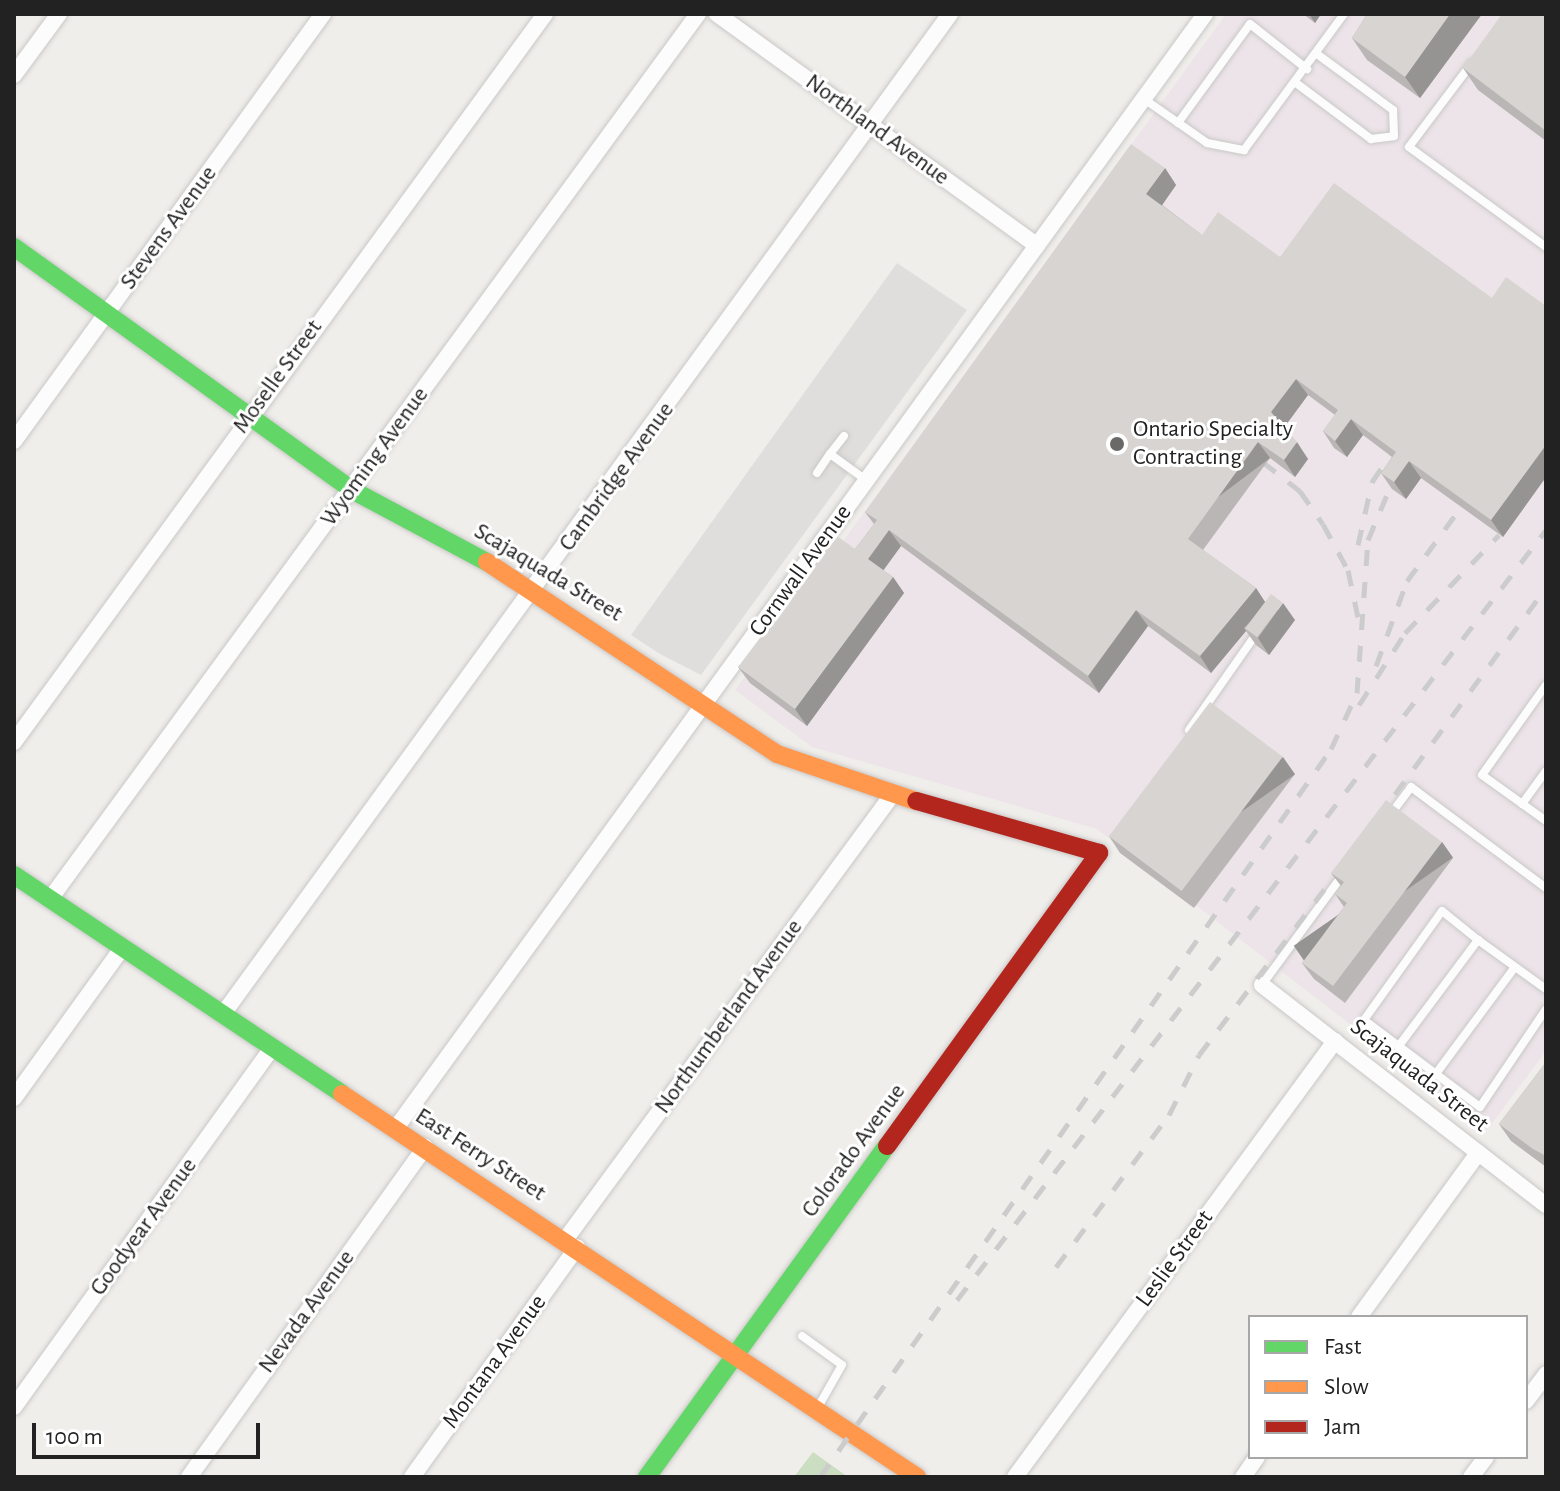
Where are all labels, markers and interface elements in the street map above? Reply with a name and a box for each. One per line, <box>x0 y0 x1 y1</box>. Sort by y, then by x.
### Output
street label: Northland Avenue <box>799 68 955 192</box>
street label: Stevens Avenue <box>115 161 223 295</box>
street label: Moselle Street <box>227 315 329 439</box>
street label: Wyoming Avenue <box>315 382 435 532</box>
street label: Cambridge Avenue <box>553 397 681 557</box>
place label: Ontario Specialty Contracting <box>1133 416 1293 472</box>
marker: Ontario Specialty Contracting <box>1108 435 1126 453</box>
street label: Cornwall Avenue <box>744 499 858 643</box>
street label: Scajaquada Street <box>469 517 627 629</box>
street label: Northumberland Avenue <box>649 914 809 1120</box>
street label: Scajaquada Street <box>1344 1013 1494 1139</box>
street label: Colorado Avenue <box>796 1079 912 1223</box>
street label: East Ferry Street <box>409 1102 551 1208</box>
street label: Goodyear Avenue <box>84 1152 204 1302</box>
street label: Leslie Street <box>1130 1205 1220 1313</box>
street label: Nevada Avenue <box>253 1245 361 1379</box>
street label: Montana Avenue <box>437 1290 553 1434</box>
legend <box>1248 1315 1528 1459</box>
text: Fast <box>1324 1335 1361 1359</box>
text: Slow <box>1324 1375 1369 1399</box>
scale bar <box>36 1407 264 1457</box>
text: Jam <box>1324 1415 1361 1439</box>
text: 100 m <box>46 1425 103 1449</box>

